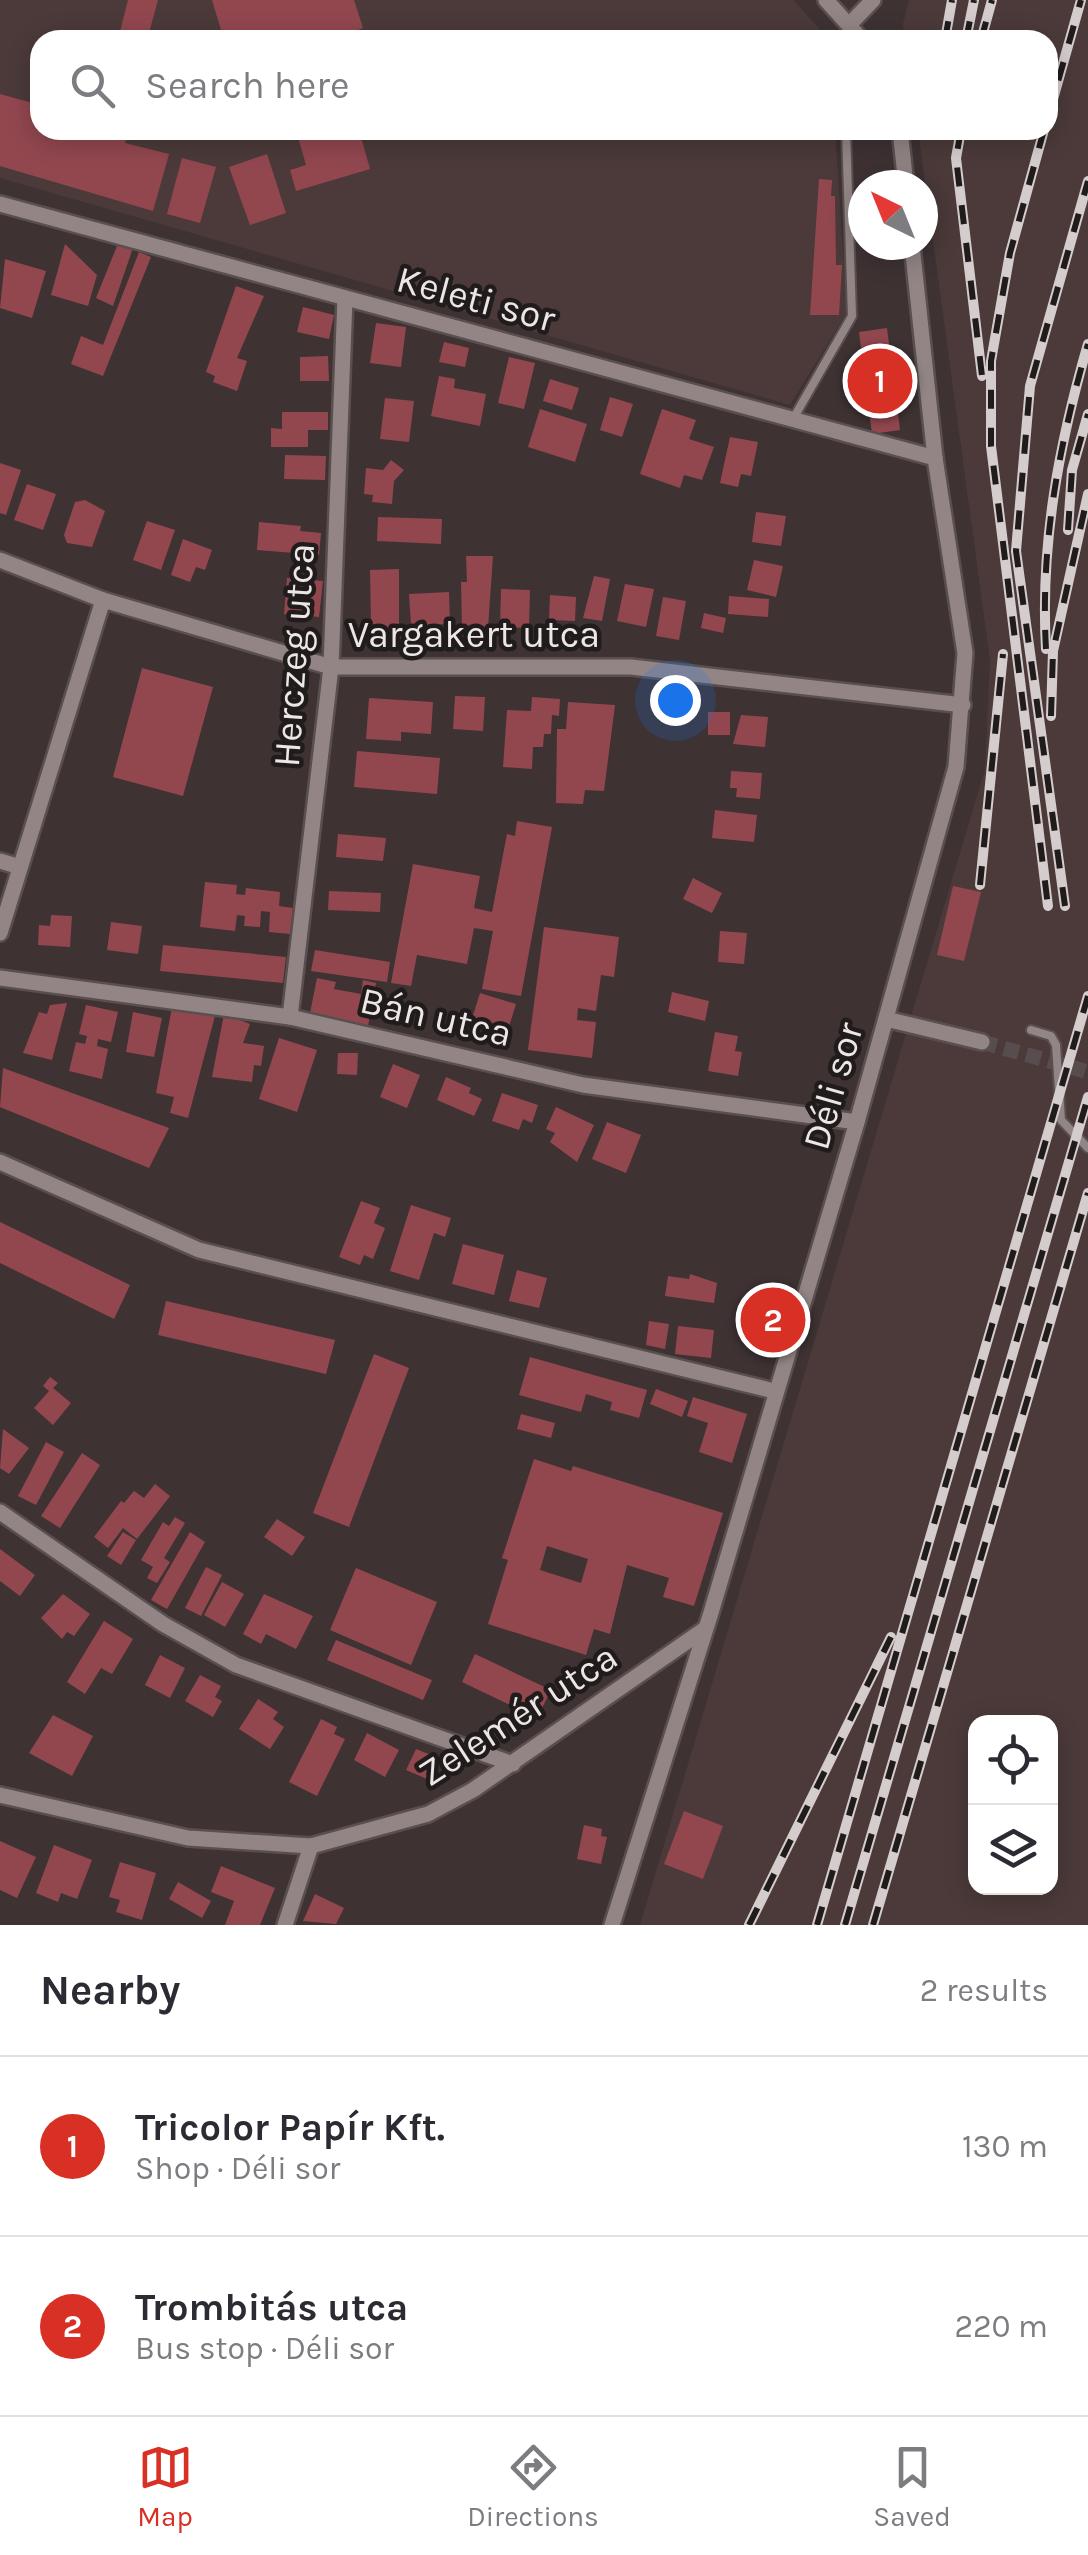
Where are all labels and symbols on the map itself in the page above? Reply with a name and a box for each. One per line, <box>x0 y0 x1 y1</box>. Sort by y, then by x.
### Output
north arrow <box>848 170 938 260</box>
street label: Keleti sor <box>392 256 560 342</box>
pin: 1 <box>848 344 912 418</box>
street label: Herczeg utca <box>264 542 324 768</box>
street label: Vargakert utca <box>348 612 600 657</box>
your location <box>650 675 701 726</box>
street label: Bán utca <box>356 978 516 1056</box>
street label: Déli sor <box>793 1017 873 1155</box>
pin: 2 <box>740 1282 806 1358</box>
street label: Zelemér utca <box>410 1634 626 1796</box>

